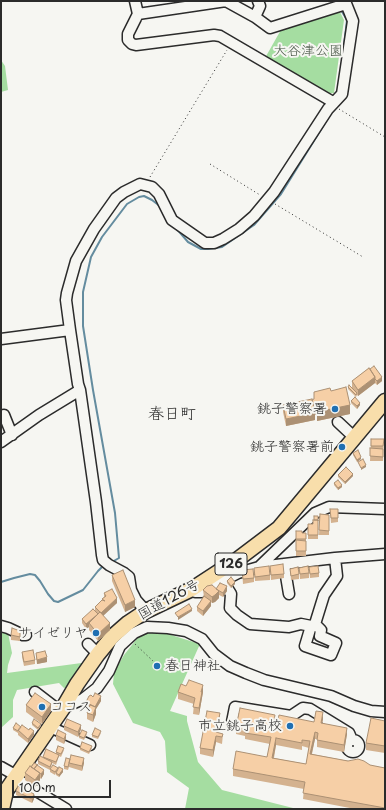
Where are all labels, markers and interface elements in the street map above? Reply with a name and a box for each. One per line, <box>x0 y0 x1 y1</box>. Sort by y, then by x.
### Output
park label: 大谷津公園 <box>273 43 343 59</box>
place label: 銚子警察署 <box>257 401 327 417</box>
marker: 銚子警察署 <box>330 404 340 414</box>
district label: 春日町 <box>148 405 196 425</box>
place label: 銚子警察署前 <box>250 439 334 455</box>
marker: 銚子警察署前 <box>337 442 347 452</box>
road number: 126 <box>215 553 247 575</box>
street label: 国道126号 <box>135 576 203 624</box>
place label: サイゼリヤ <box>18 625 88 641</box>
marker: サイゼリヤ <box>91 628 101 638</box>
place label: 春日神社 <box>165 658 221 674</box>
marker: 春日神社 <box>152 661 162 671</box>
place label: ココス <box>50 699 92 715</box>
marker: ココス <box>37 702 47 712</box>
place label: 市立銚子高校 <box>198 718 282 734</box>
marker: 市立銚子高校 <box>285 721 295 731</box>
scale bar <box>14 772 113 798</box>
text: 100 m <box>19 778 56 796</box>

